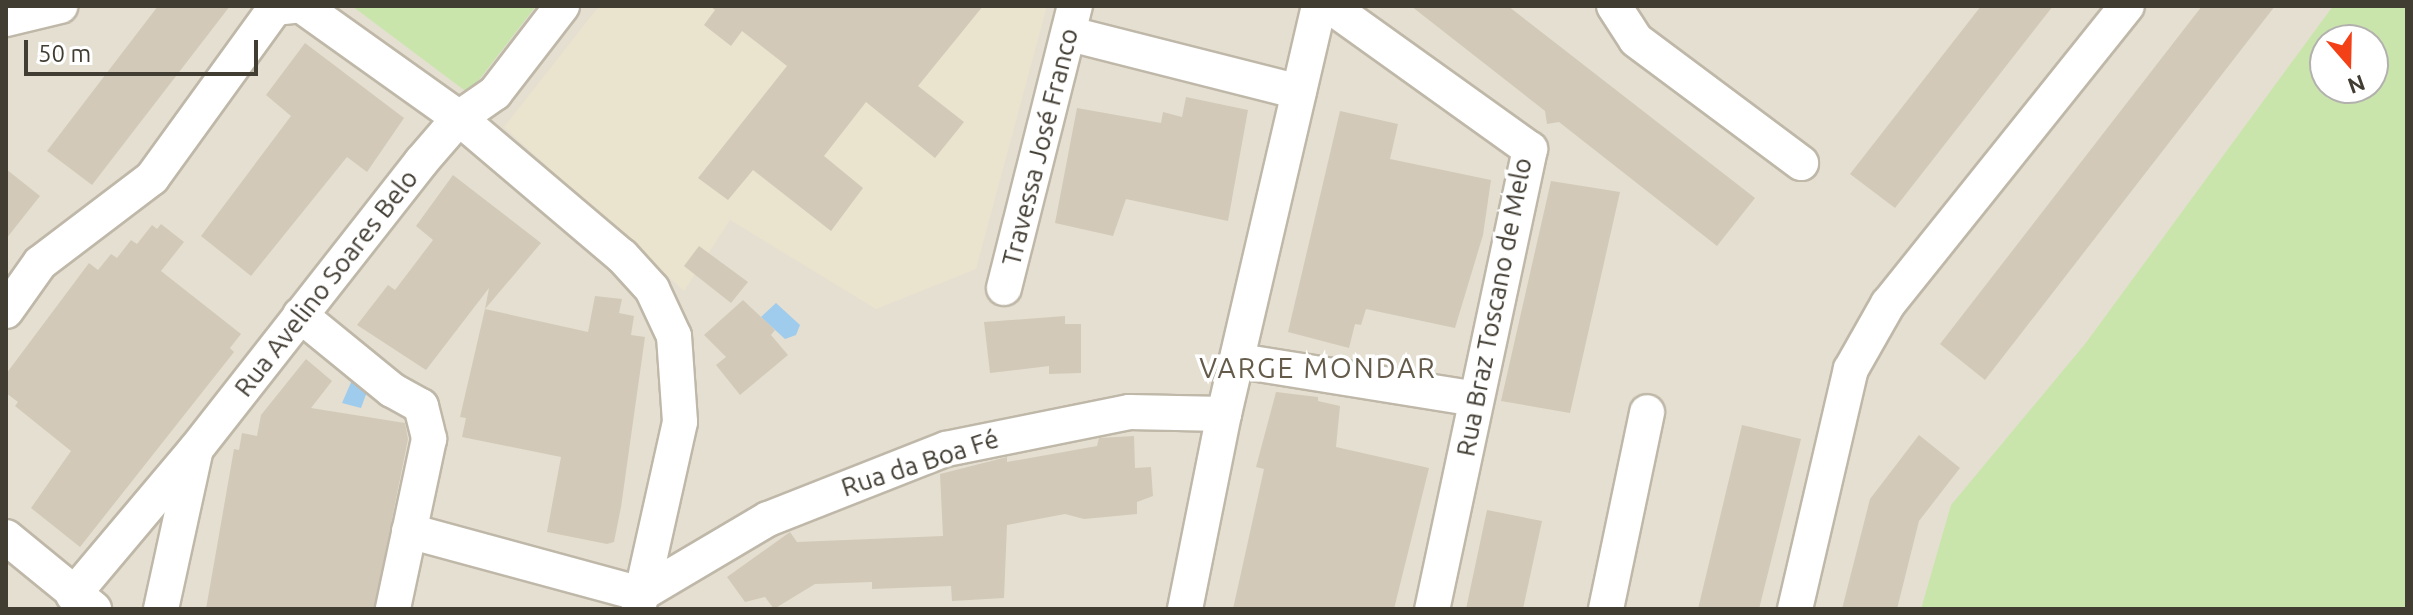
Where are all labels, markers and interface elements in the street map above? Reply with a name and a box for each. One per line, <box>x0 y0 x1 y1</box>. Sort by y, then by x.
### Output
scale bar <box>28 24 262 74</box>
north arrow <box>2309 24 2389 104</box>
street label: Travessa José Franco <box>995 25 1085 269</box>
text: 50 m <box>38 40 91 67</box>
text: N <box>2345 71 2369 100</box>
street label: Rua Braz Toscano de Melo <box>1450 155 1538 459</box>
street label: Rua Avelino Soares Belo <box>228 163 424 403</box>
district label: VARGE MONDAR <box>1199 351 1437 385</box>
street label: Rua da Boa Fé <box>837 423 1003 503</box>

